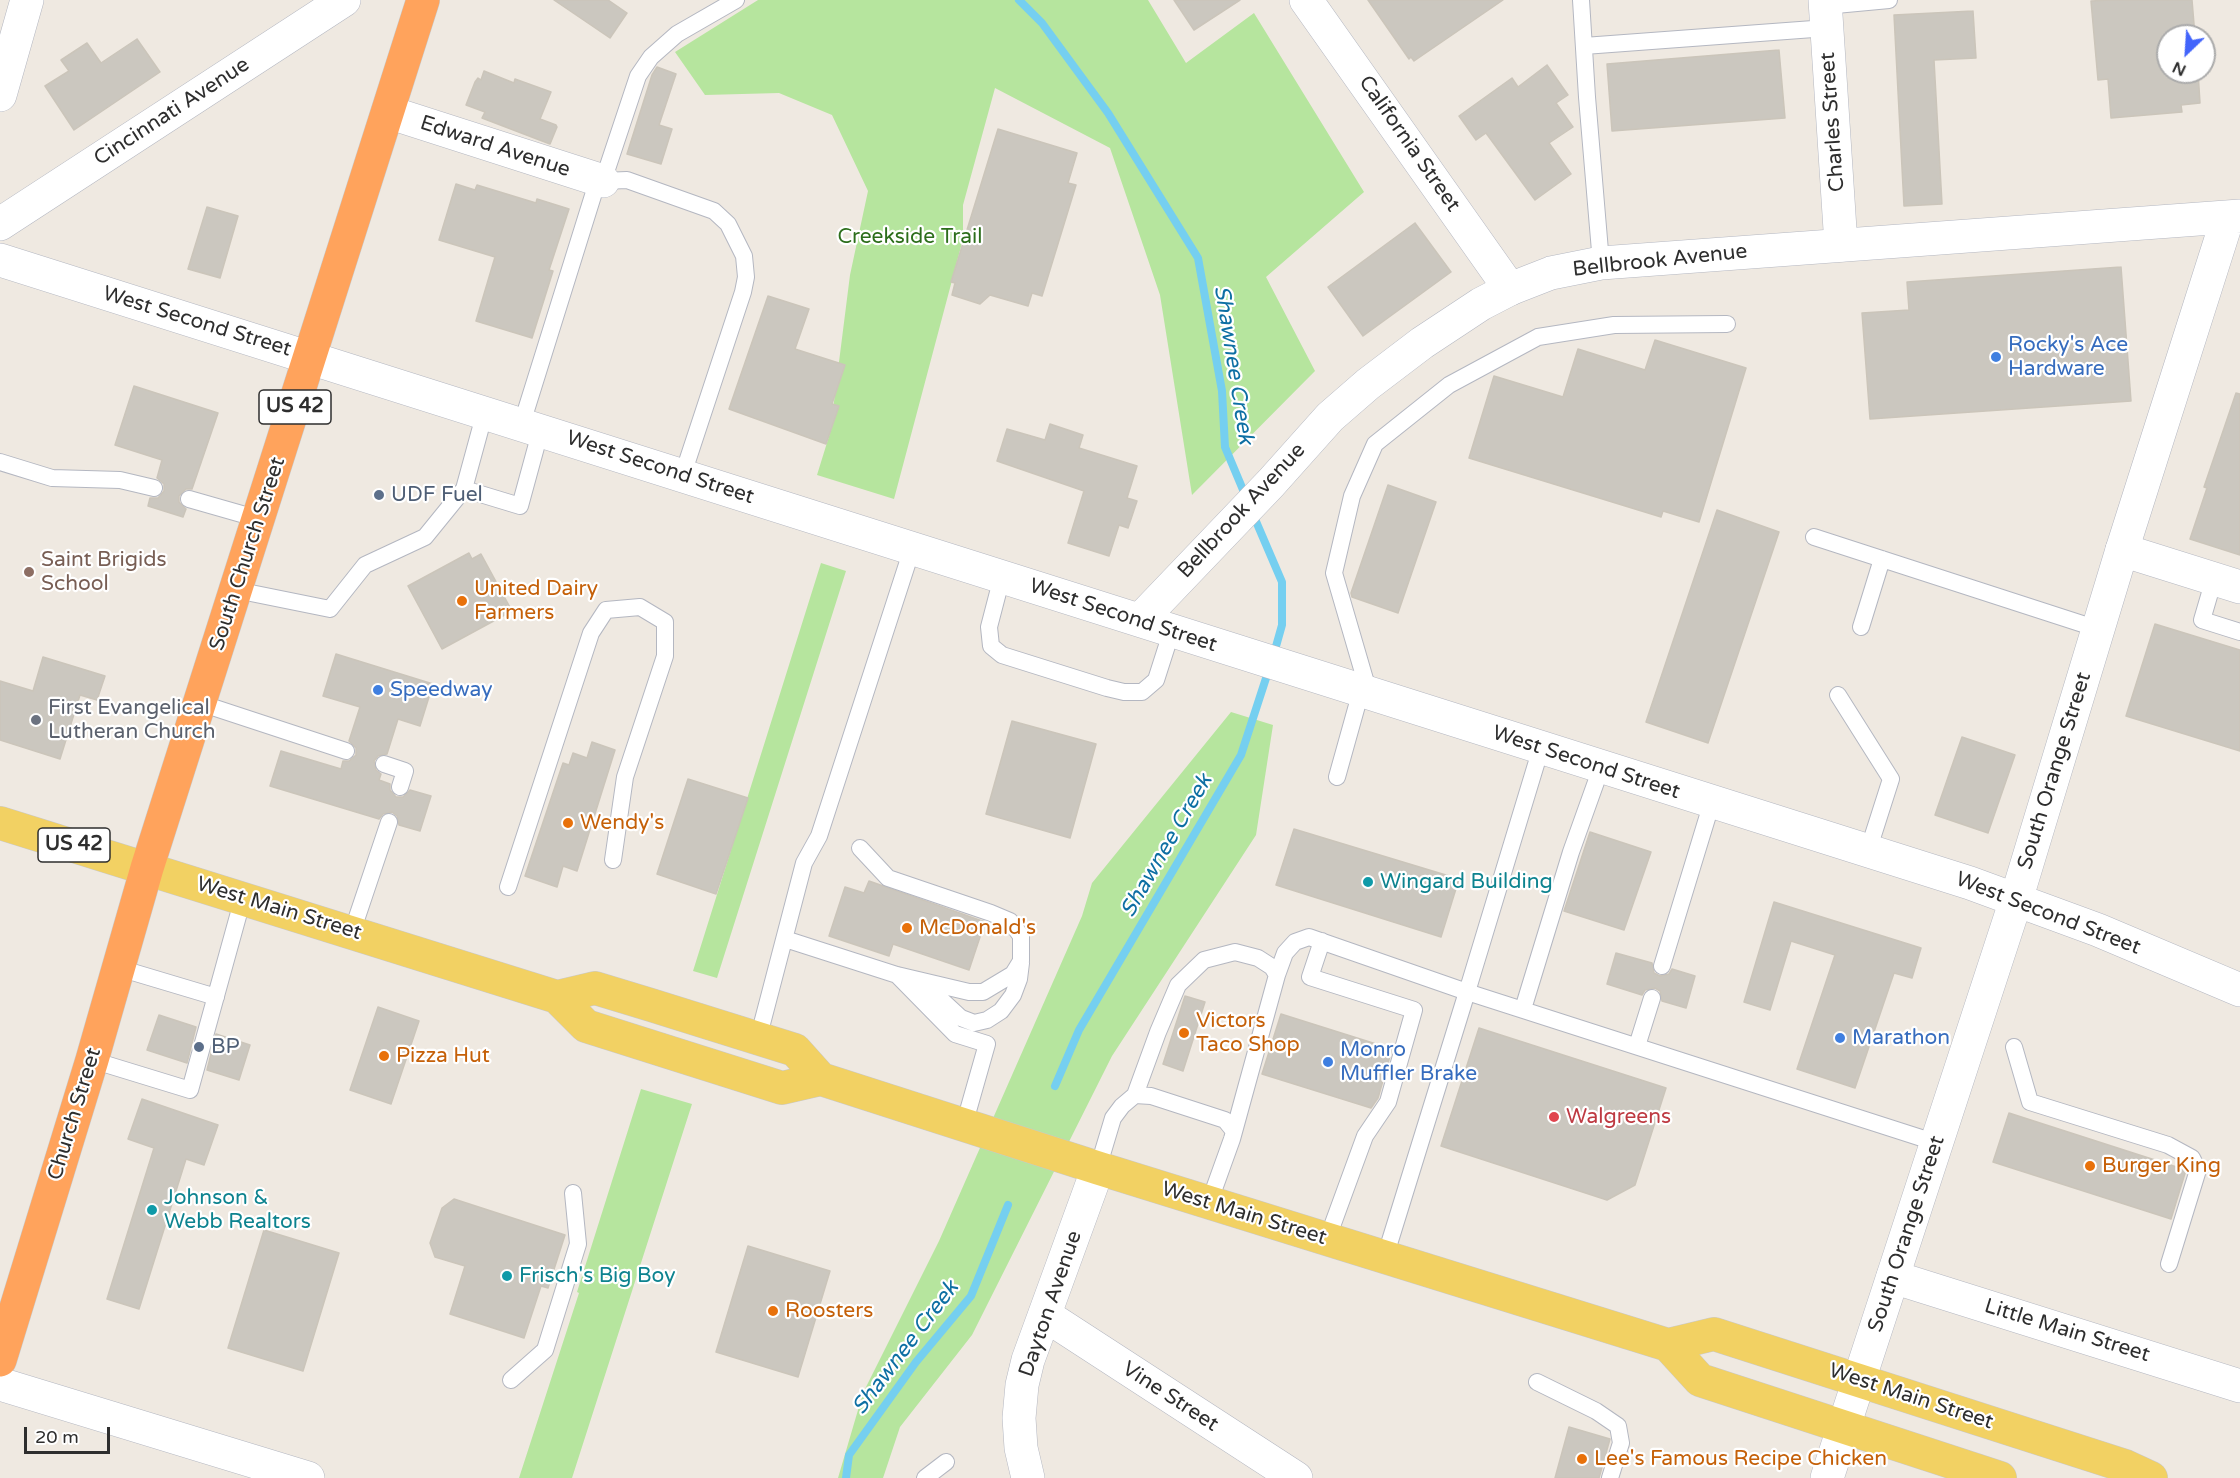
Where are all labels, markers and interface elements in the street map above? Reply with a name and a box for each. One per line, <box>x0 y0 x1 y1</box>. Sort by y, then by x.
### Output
north arrow <box>2156 24 2216 84</box>
street label: Charles Street <box>1816 51 1850 193</box>
street label: Cincinnati Avenue <box>90 52 254 172</box>
text: N <box>2169 57 2189 80</box>
street label: California Street <box>1353 71 1465 217</box>
street label: Edward Avenue <box>417 111 573 183</box>
park label: Creekside Trail <box>837 224 983 250</box>
street label: Bellbrook Avenue <box>1571 239 1749 283</box>
street label: West Second Street <box>100 281 294 363</box>
water label: Shawnee Creek <box>1207 284 1259 446</box>
place label: Rocky's Ace Hardware <box>2008 332 2128 382</box>
marker: Rocky's Ace Hardware <box>1989 350 2003 364</box>
road number: US 42 <box>259 390 331 424</box>
street label: West Second Street <box>563 426 757 510</box>
street label: Bellbrook Avenue <box>1173 438 1311 584</box>
street label: South Church Street <box>205 454 291 654</box>
place label: UDF Fuel <box>391 482 483 508</box>
marker: UDF Fuel <box>372 488 386 502</box>
place label: Saint Brigids School <box>41 547 166 597</box>
marker: Saint Brigids School <box>22 565 36 579</box>
street label: West Second Street <box>1026 574 1220 658</box>
place label: United Dairy Farmers <box>474 576 598 626</box>
marker: United Dairy Farmers <box>455 594 469 608</box>
street label: South Orange Street <box>2013 669 2097 873</box>
place label: Speedway <box>390 677 492 703</box>
marker: Speedway <box>371 683 385 697</box>
place label: First Evangelical Lutheran Church <box>48 695 215 745</box>
marker: First Evangelical Lutheran Church <box>29 713 43 727</box>
street label: West Second Street <box>1489 721 1683 805</box>
water label: Shawnee Creek <box>1115 770 1219 922</box>
place label: Wendy's <box>580 810 664 836</box>
marker: Wendy's <box>561 816 575 830</box>
road number: US 42 <box>38 828 110 862</box>
street label: West Second Street <box>1952 867 2144 961</box>
place label: Wingard Building <box>1380 869 1553 895</box>
street label: West Main Street <box>193 872 365 946</box>
marker: Wingard Building <box>1361 875 1375 889</box>
place label: McDonald's <box>919 915 1036 941</box>
marker: McDonald's <box>900 921 914 935</box>
place label: Victors Taco Shop <box>1196 1008 1300 1058</box>
place label: Marathon <box>1852 1025 1950 1051</box>
marker: Victors Taco Shop <box>1177 1026 1191 1040</box>
marker: Marathon <box>1833 1031 1847 1045</box>
place label: BP <box>211 1034 240 1060</box>
place label: Monro Muffler Brake <box>1340 1037 1477 1087</box>
marker: BP <box>192 1040 206 1054</box>
place label: Pizza Hut <box>396 1043 490 1069</box>
street label: Church Street <box>43 1045 107 1183</box>
marker: Pizza Hut <box>377 1049 391 1063</box>
marker: Monro Muffler Brake <box>1321 1055 1335 1069</box>
place label: Walgreens <box>1566 1104 1671 1130</box>
marker: Walgreens <box>1547 1110 1561 1124</box>
street label: South Orange Street <box>1863 1133 1951 1335</box>
place label: Burger King <box>2102 1153 2221 1179</box>
marker: Burger King <box>2083 1159 2097 1173</box>
street label: West Main Street <box>1158 1177 1330 1251</box>
place label: Johnson & Webb Realtors <box>164 1185 311 1235</box>
marker: Johnson & Webb Realtors <box>145 1203 159 1217</box>
street label: Dayton Avenue <box>1014 1228 1088 1380</box>
place label: Frisch's Big Boy <box>519 1263 675 1289</box>
marker: Frisch's Big Boy <box>500 1269 514 1283</box>
water label: Shawnee Creek <box>847 1276 965 1420</box>
street label: Little Main Street <box>1981 1294 2153 1368</box>
place label: Roosters <box>785 1298 873 1324</box>
marker: Roosters <box>766 1304 780 1318</box>
street label: Vine Street <box>1117 1357 1223 1437</box>
street label: West Main Street <box>1826 1359 1996 1435</box>
scale bar <box>27 1415 112 1453</box>
text: 20 m <box>35 1426 79 1448</box>
place label: Lee's Famous Recipe Chicken <box>1594 1446 1887 1472</box>
marker: Lee's Famous Recipe Chicken <box>1575 1452 1589 1466</box>

